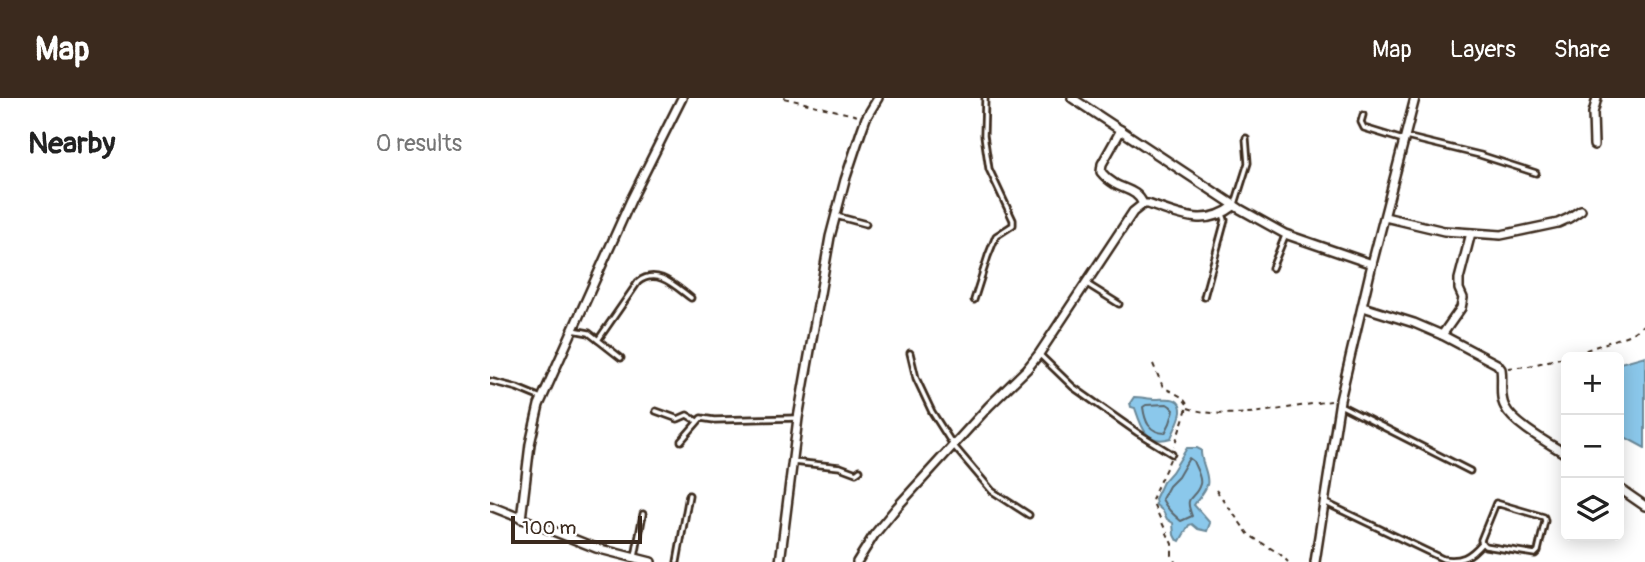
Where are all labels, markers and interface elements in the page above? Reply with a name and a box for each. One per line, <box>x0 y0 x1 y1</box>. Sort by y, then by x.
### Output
text: Map <box>35 29 90 70</box>
text: Map <box>1372 35 1412 64</box>
text: Layers <box>1450 35 1516 64</box>
text: Share <box>1554 35 1610 64</box>
text: Nearby <box>28 125 115 162</box>
text: 0 results <box>376 129 462 158</box>
map controls <box>1561 352 1624 541</box>
button: + <box>1561 352 1624 415</box>
button: − <box>1561 415 1624 478</box>
button: layers <box>1561 478 1624 541</box>
scale bar <box>511 513 642 545</box>
text: 100 m <box>522 516 576 540</box>

